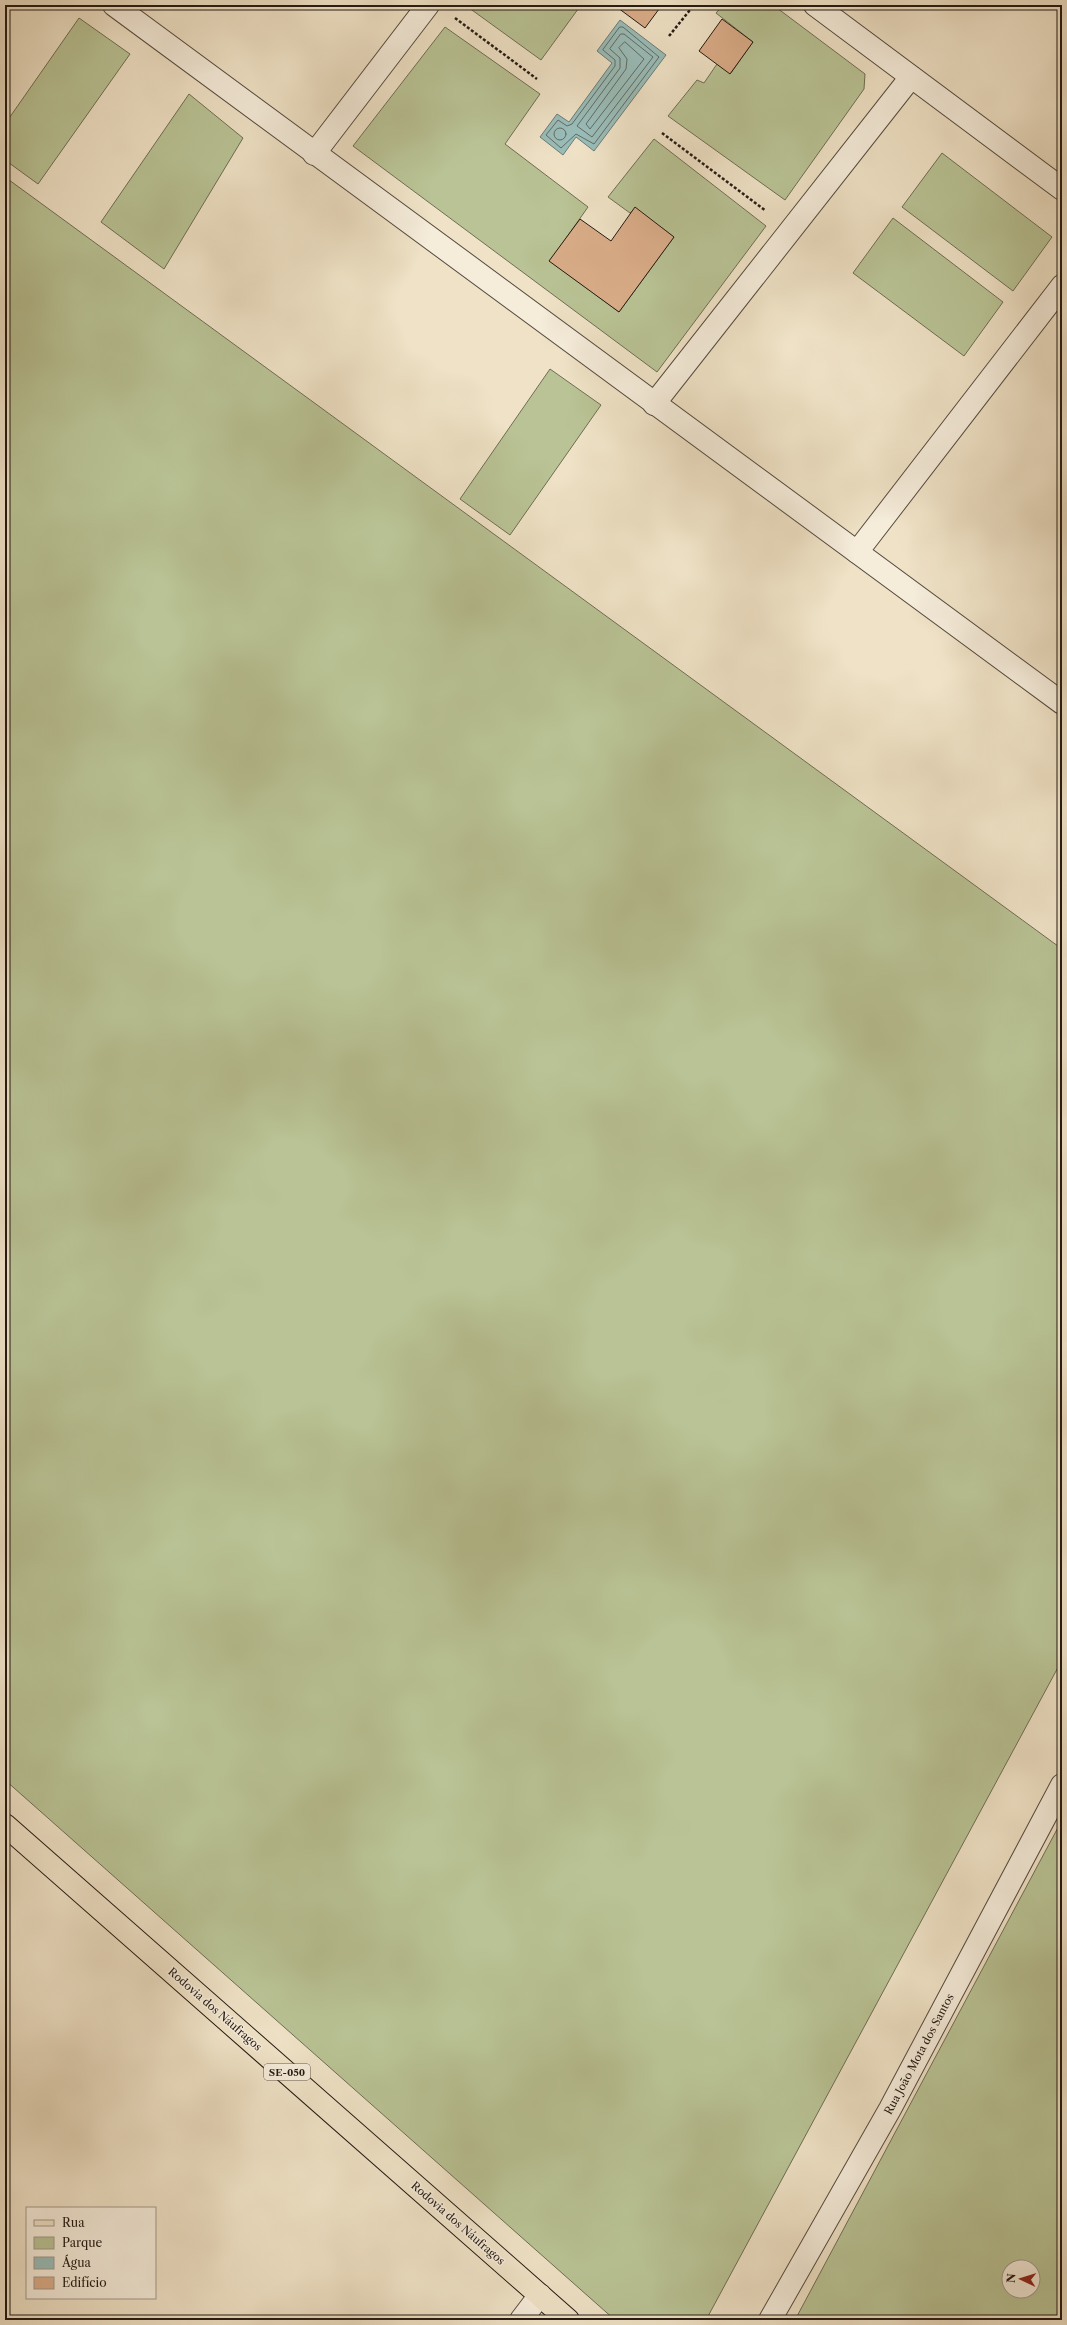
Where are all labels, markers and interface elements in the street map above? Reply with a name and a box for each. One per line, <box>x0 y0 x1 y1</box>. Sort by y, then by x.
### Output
street label: Rodovia dos Náufragos <box>165 1964 265 2054</box>
street label: Rua João Mota dos Santos <box>881 1991 957 2117</box>
road number: SE-050 <box>264 2064 310 2080</box>
street label: Rodovia dos Náufragos <box>408 2178 508 2268</box>
legend <box>26 2207 156 2299</box>
text: Rua <box>62 2215 85 2230</box>
text: Parque <box>62 2235 103 2250</box>
text: Água <box>61 2254 92 2270</box>
north arrow <box>1001 2259 1041 2299</box>
text: N <box>1004 2273 1018 2284</box>
text: Edifício <box>62 2275 107 2290</box>

